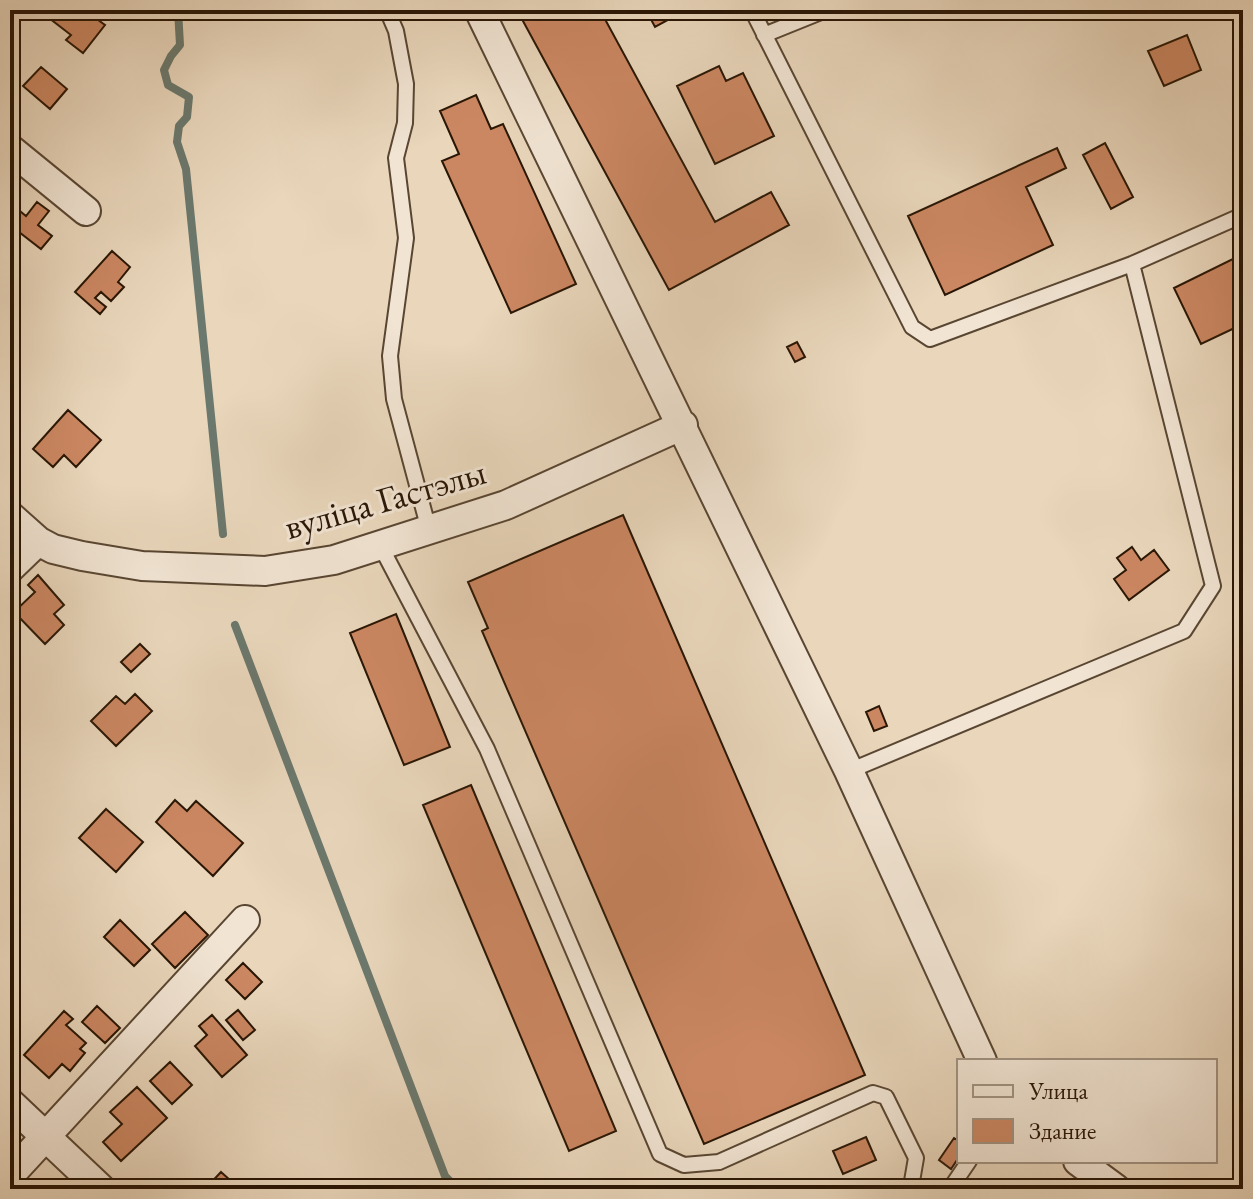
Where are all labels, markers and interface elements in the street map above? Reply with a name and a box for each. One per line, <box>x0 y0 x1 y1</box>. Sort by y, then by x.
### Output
street label: вуліца Гастэлы <box>279 448 491 550</box>
legend <box>957 1059 1217 1163</box>
text: Улица <box>1028 1075 1088 1106</box>
text: Здание <box>1029 1115 1096 1146</box>

